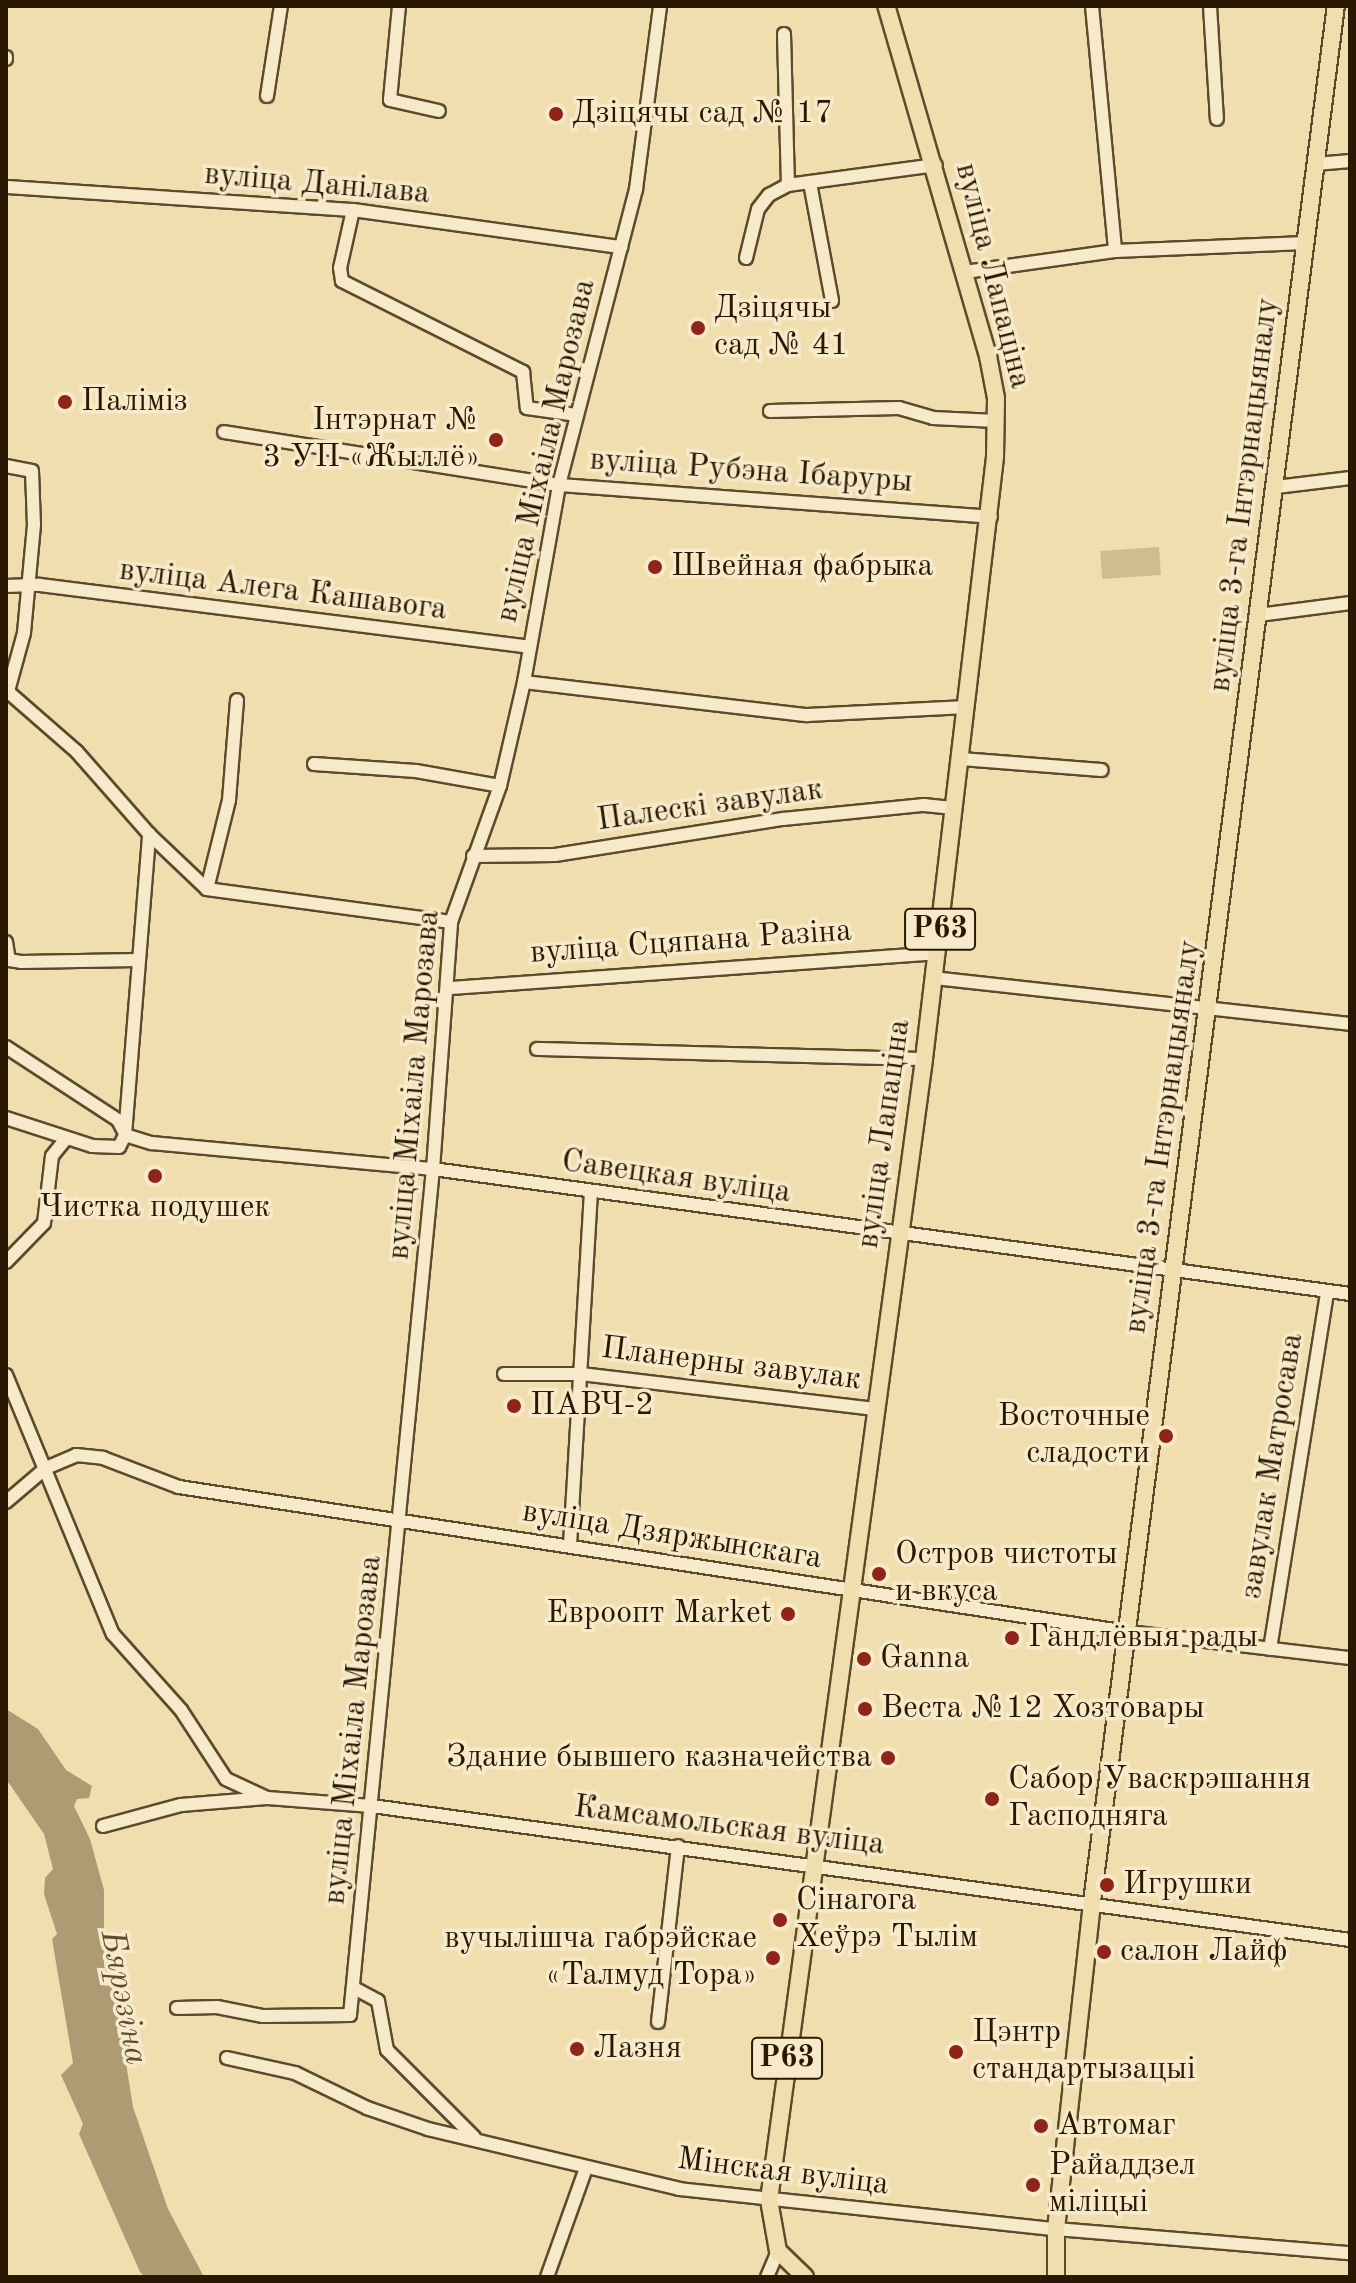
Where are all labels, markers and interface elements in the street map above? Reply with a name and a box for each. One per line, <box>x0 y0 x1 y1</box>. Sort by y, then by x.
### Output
place label: Дзіцячы сад № 17 <box>572 95 833 133</box>
marker: Дзіцячы сад № 17 <box>547 105 565 123</box>
street label: вуліца Данілава <box>203 156 431 214</box>
street label: вуліца Лапаціна <box>945 159 1039 393</box>
street label: вуліца Міхаіла Марозава <box>489 276 605 626</box>
place label: Дзіцячы сад № 41 <box>714 291 849 366</box>
street label: вуліца 3-га Інтэрнацыяналу <box>1202 296 1288 694</box>
marker: Дзіцячы сад № 41 <box>689 319 707 337</box>
place label: Паліміз <box>81 383 188 421</box>
marker: Паліміз <box>56 393 74 411</box>
place label: Інтэрнат № 3 УП «Жыллё» <box>263 403 480 478</box>
marker: Інтэрнат № 3 УП «Жыллё» <box>487 431 505 449</box>
street label: вуліца Рубэна Ібаруры <box>588 442 914 502</box>
place label: Швейная фабрыка <box>671 548 933 586</box>
street label: вуліца Алега Кашавога <box>117 552 449 630</box>
marker: Швейная фабрыка <box>646 558 664 576</box>
street label: Палескі завулак <box>595 771 825 841</box>
road number: Р63 <box>904 903 976 955</box>
street label: вуліца Міхаіла Марозава <box>381 909 449 1261</box>
street label: вуліца Сцяпана Разіна <box>529 913 853 973</box>
street label: вуліца 3-га Інтэрнацыяналу <box>1117 938 1211 1336</box>
street label: вуліца Лапаціна <box>850 1017 920 1251</box>
street label: Савецкая вуліца <box>559 1143 793 1213</box>
marker: Чистка подушек <box>146 1167 164 1185</box>
place label: Чистка подушек <box>40 1189 270 1227</box>
street label: Планерны завулак <box>599 1330 863 1400</box>
street label: завулак Матросава <box>1233 1331 1313 1601</box>
place label: ПАВЧ-2 <box>530 1387 654 1425</box>
marker: ПАВЧ-2 <box>505 1397 523 1415</box>
place label: Восточные сладости <box>998 1399 1150 1474</box>
marker: Восточные сладости <box>1157 1427 1175 1445</box>
street label: вуліца Дзяржынскага <box>519 1493 825 1579</box>
place label: Остров чистоты и вкуса <box>895 1537 1118 1612</box>
street label: вуліца Міхаіла Марозава <box>317 1553 391 1907</box>
marker: Остров чистоты и вкуса <box>870 1565 888 1583</box>
place label: Евроопт Market <box>546 1595 772 1633</box>
marker: Евроопт Market <box>779 1605 797 1623</box>
place label: Гандлёвыя рады <box>1028 1619 1258 1657</box>
marker: Гандлёвыя рады <box>1003 1629 1021 1647</box>
place label: Ganna <box>880 1640 969 1678</box>
marker: Ganna <box>855 1650 873 1668</box>
place label: Веста №12 Хозтовары <box>881 1690 1205 1728</box>
marker: Веста №12 Хозтовары <box>856 1700 874 1718</box>
place label: Здание бывшего казначейства <box>446 1739 872 1777</box>
marker: Здание бывшего казначейства <box>879 1749 897 1767</box>
place label: Сабор Уваскрэшання Гасподняга <box>1008 1762 1311 1837</box>
street label: Камсамольская вуліца <box>571 1789 887 1865</box>
marker: Сабор Уваскрэшання Гасподняга <box>983 1790 1001 1808</box>
place label: Игрушки <box>1123 1866 1252 1904</box>
marker: Игрушки <box>1098 1876 1116 1894</box>
place label: Сінагога Хеўрэ Тылім <box>796 1883 978 1958</box>
marker: Сінагога Хеўрэ Тылім <box>771 1911 789 1929</box>
place label: вучылішча габрэйскае «Талмуд Тора» <box>444 1921 757 1996</box>
water label: Бярэзіна <box>90 1927 156 2069</box>
place label: салон Лайф <box>1120 1933 1287 1971</box>
marker: салон Лайф <box>1095 1943 1113 1961</box>
marker: вучылішча габрэйскае «Талмуд Тора» <box>764 1949 782 1967</box>
place label: Цэнтр стандартызацыі <box>972 2015 1196 2090</box>
place label: Лазня <box>593 2030 682 2068</box>
road number: Р63 <box>751 2032 823 2084</box>
marker: Лазня <box>568 2040 586 2058</box>
marker: Цэнтр стандартызацыі <box>947 2043 965 2061</box>
place label: Автомаг <box>1057 2107 1176 2145</box>
marker: Автомаг <box>1032 2117 1050 2135</box>
street label: Мінская вуліца <box>675 2141 891 2205</box>
place label: Райаддзел міліцыі <box>1049 2148 1196 2223</box>
marker: Райаддзел міліцыі <box>1024 2176 1042 2194</box>

